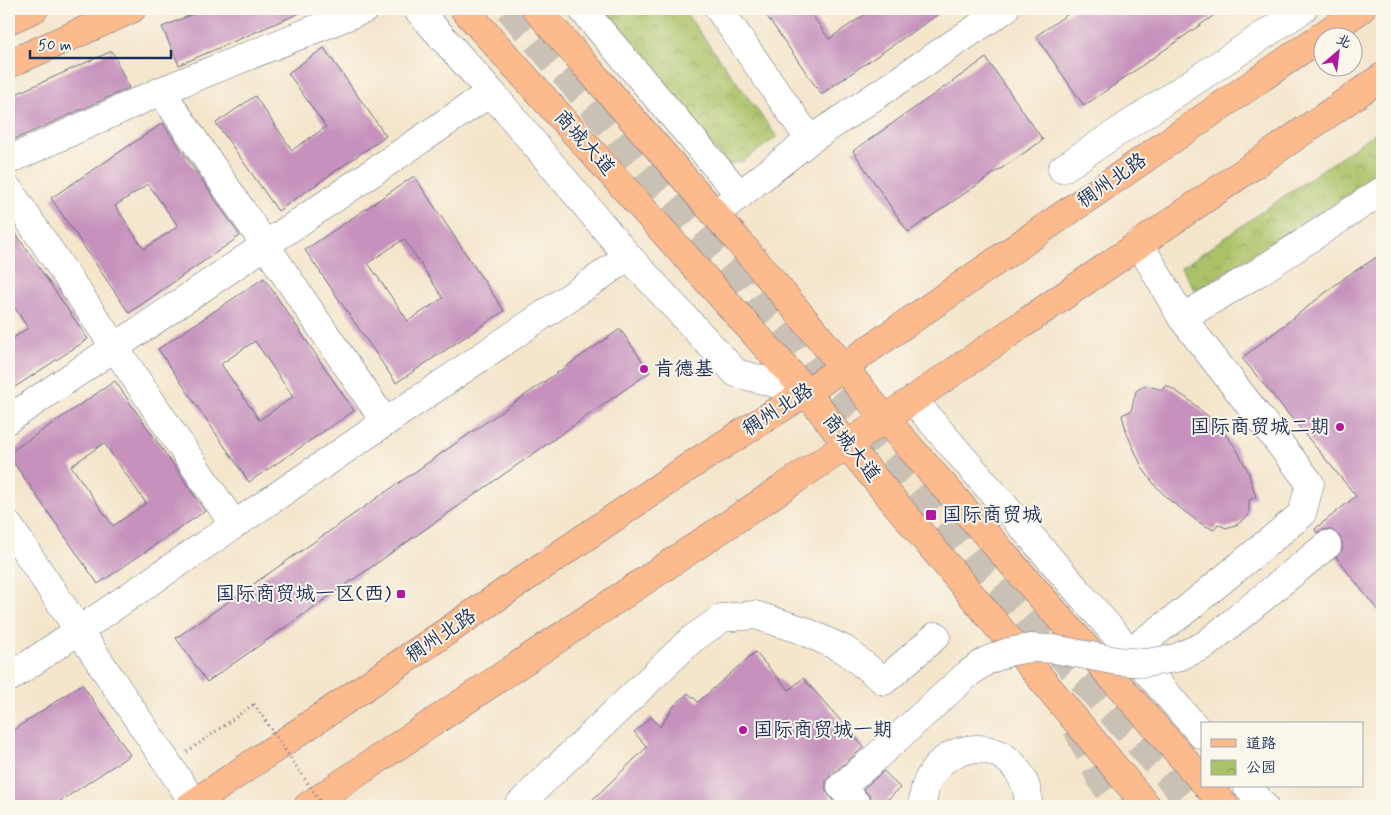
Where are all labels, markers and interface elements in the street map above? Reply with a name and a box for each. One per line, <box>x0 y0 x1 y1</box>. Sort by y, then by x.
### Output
scale bar <box>30 28 171 60</box>
north arrow <box>1314 28 1364 78</box>
text: 北 <box>1333 30 1354 53</box>
text: 50 m <box>38 36 72 56</box>
street label: 商城大道 <box>547 104 621 182</box>
street label: 稠州北路 <box>1071 146 1153 215</box>
place label: 肯德基 <box>654 356 714 383</box>
marker: 肯德基 <box>638 363 650 375</box>
street label: 稠州北路 <box>737 376 820 443</box>
street label: 商城大道 <box>816 408 886 488</box>
place label: 国际商贸城二期 <box>1190 414 1330 441</box>
marker: 国际商贸城二期 <box>1334 421 1346 433</box>
place label: 国际商贸城 <box>942 502 1042 529</box>
marker: 国际商贸城 <box>924 508 938 522</box>
place label: 国际商贸城一区(西) <box>215 581 391 608</box>
marker: 国际商贸城一区(西) <box>395 588 407 600</box>
street label: 稠州北路 <box>400 602 483 670</box>
place label: 国际商贸城一期 <box>753 717 893 744</box>
legend <box>1201 722 1364 788</box>
marker: 国际商贸城一期 <box>737 724 749 736</box>
text: 道路 <box>1246 734 1276 754</box>
text: 公园 <box>1246 758 1276 778</box>

